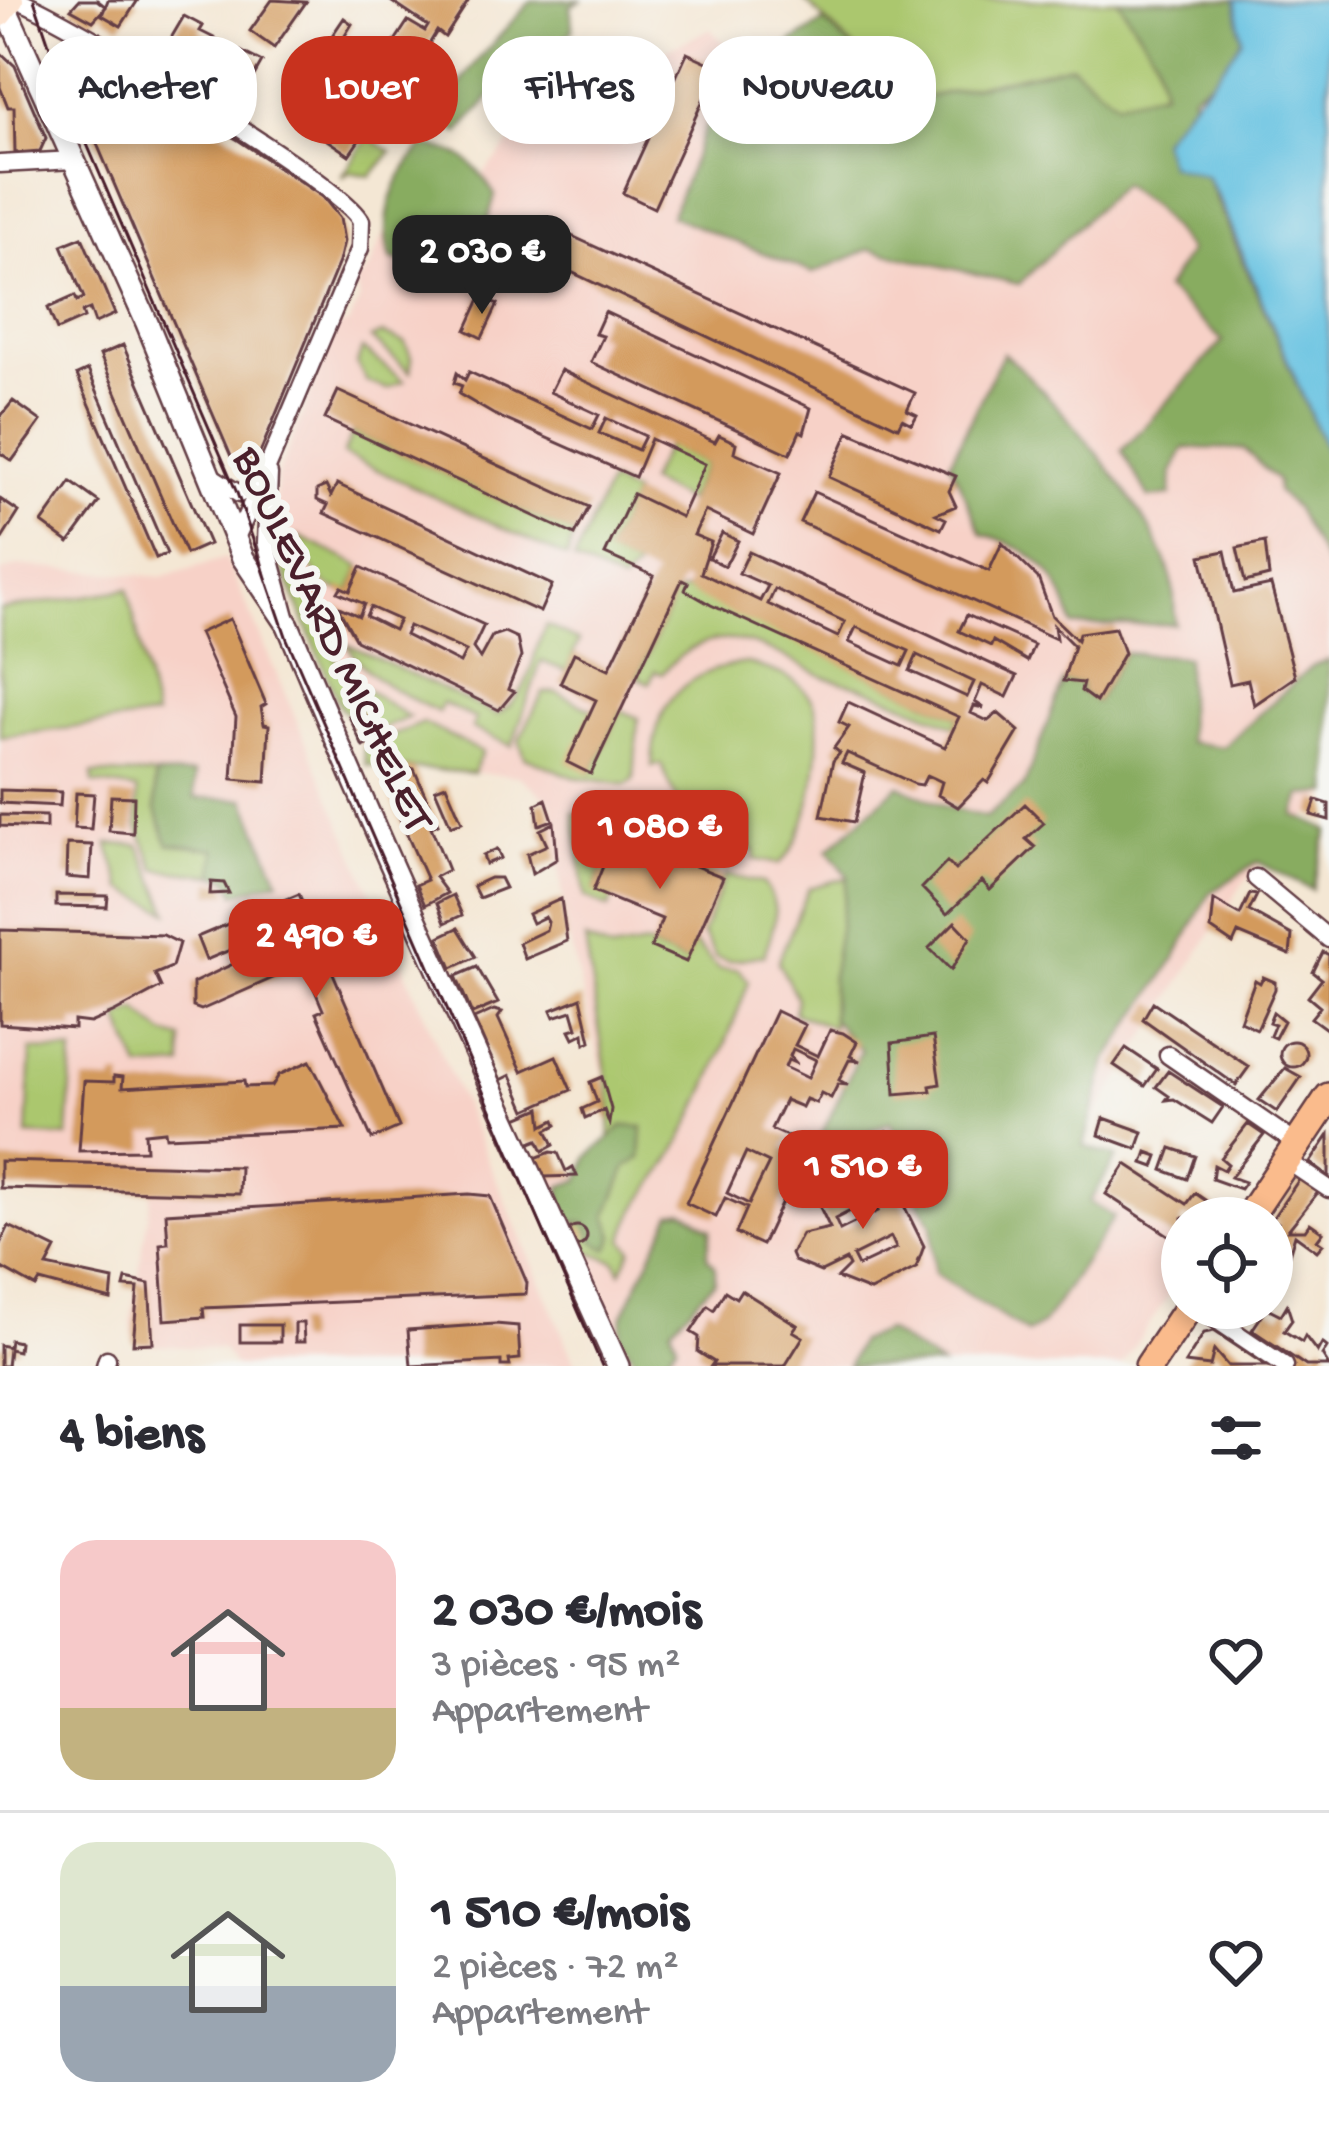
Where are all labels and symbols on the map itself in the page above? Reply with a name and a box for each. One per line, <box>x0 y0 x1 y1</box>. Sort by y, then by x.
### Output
pin: 2 030 € <box>371 215 593 317</box>
street label: BOULEVARD MICHELET <box>217 439 443 842</box>
pin: 1 080 € <box>549 790 771 892</box>
pin: 2 490 € <box>205 899 427 1001</box>
pin: 1 510 € <box>752 1130 974 1232</box>

